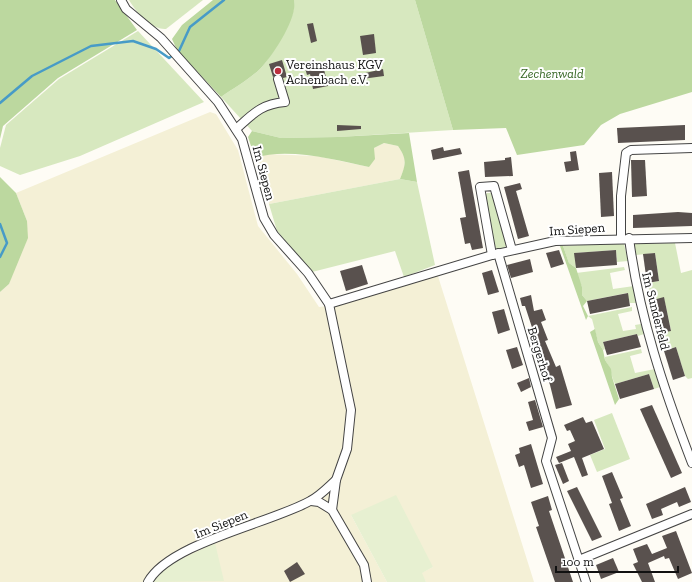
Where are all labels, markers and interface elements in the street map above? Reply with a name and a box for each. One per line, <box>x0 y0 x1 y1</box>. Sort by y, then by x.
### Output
place label: Vereinshaus KGV Achenbach e.V. <box>285 57 383 87</box>
marker: Vereinshaus KGV Achenbach e.V. <box>273 66 283 76</box>
park label: Zechenwald <box>520 66 584 81</box>
street label: Im Siepen <box>250 144 279 202</box>
street label: Im Siepen <box>549 220 606 238</box>
street label: Im Sunderfeld <box>639 271 673 351</box>
street label: Bergerhof <box>525 325 556 384</box>
street label: Im Siepen <box>192 506 250 541</box>
scale bar <box>556 548 678 574</box>
text: 100 m <box>562 555 594 569</box>

